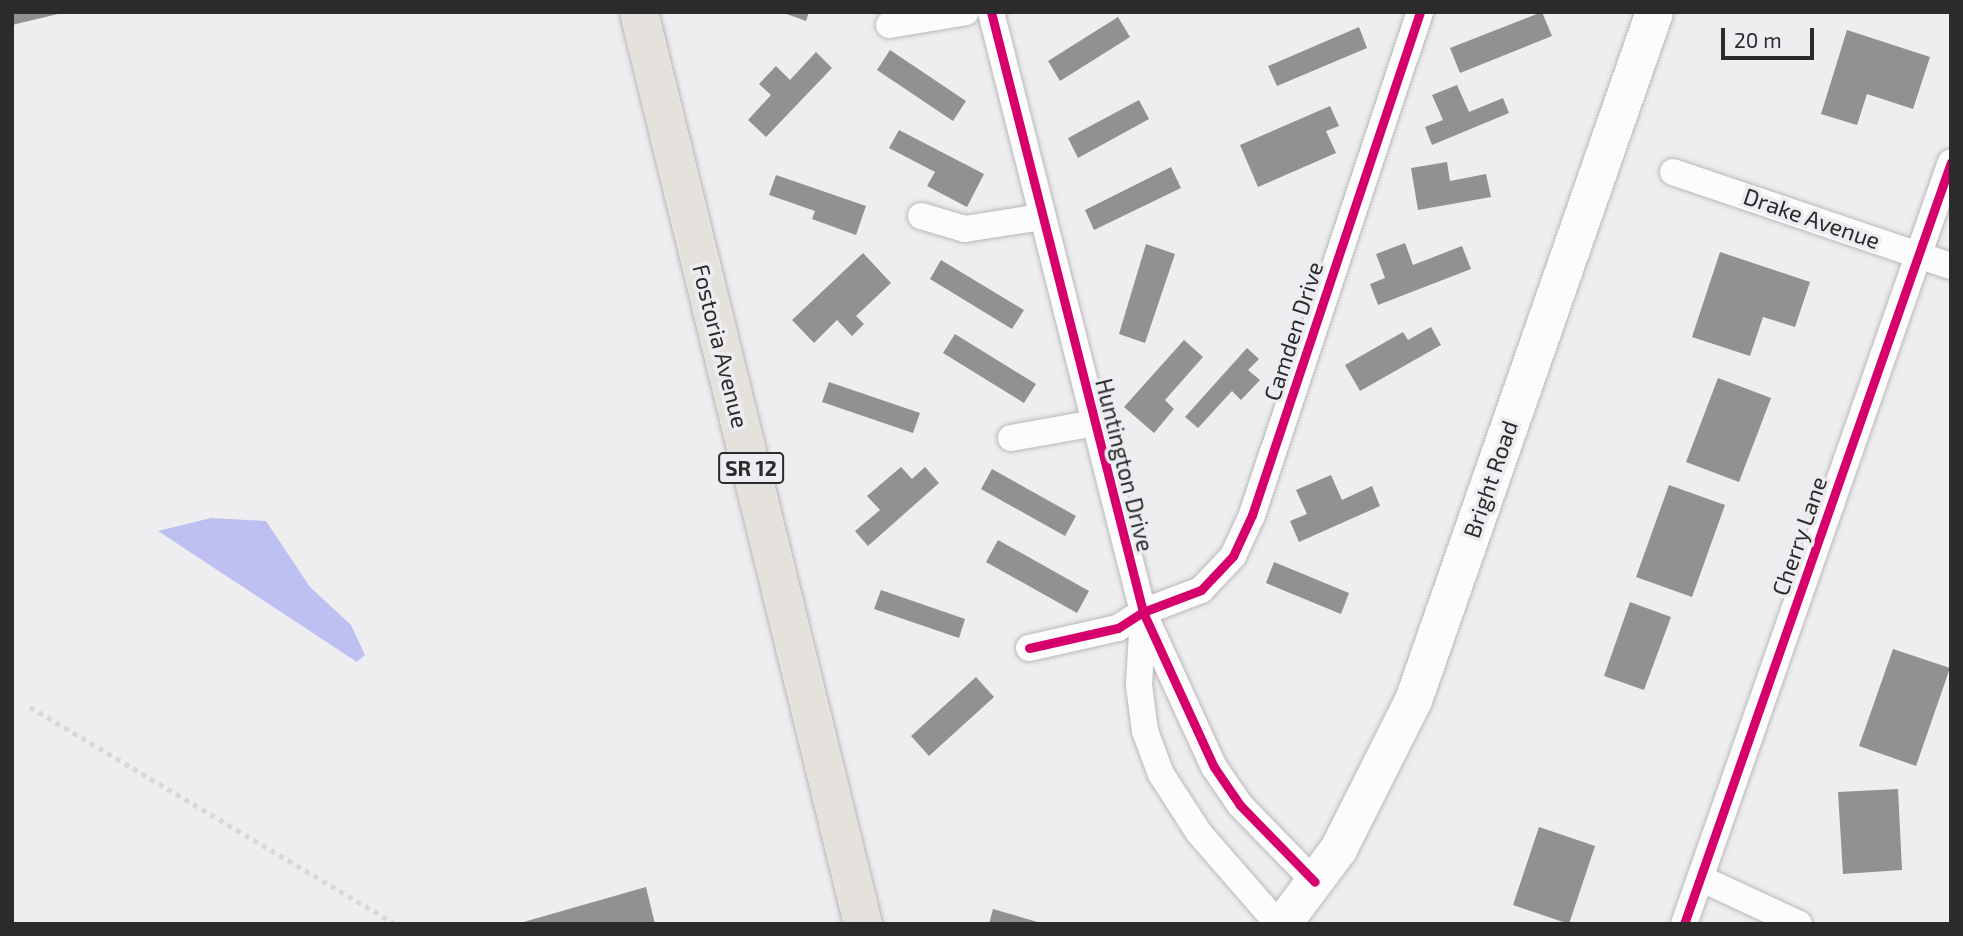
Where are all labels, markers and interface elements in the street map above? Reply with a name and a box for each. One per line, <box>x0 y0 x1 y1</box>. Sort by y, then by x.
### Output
scale bar <box>1725 14 1818 58</box>
text: 20 m <box>1734 27 1782 52</box>
street label: Drake Avenue <box>1740 182 1884 254</box>
street label: Camden Drive <box>1258 258 1328 404</box>
street label: Fostoria Avenue <box>687 261 755 431</box>
street label: Huntington Drive <box>1090 376 1160 554</box>
street label: Bright Road <box>1457 417 1523 541</box>
road number: SR 12 <box>718 450 784 486</box>
street label: Cherry Lane <box>1766 473 1832 599</box>

